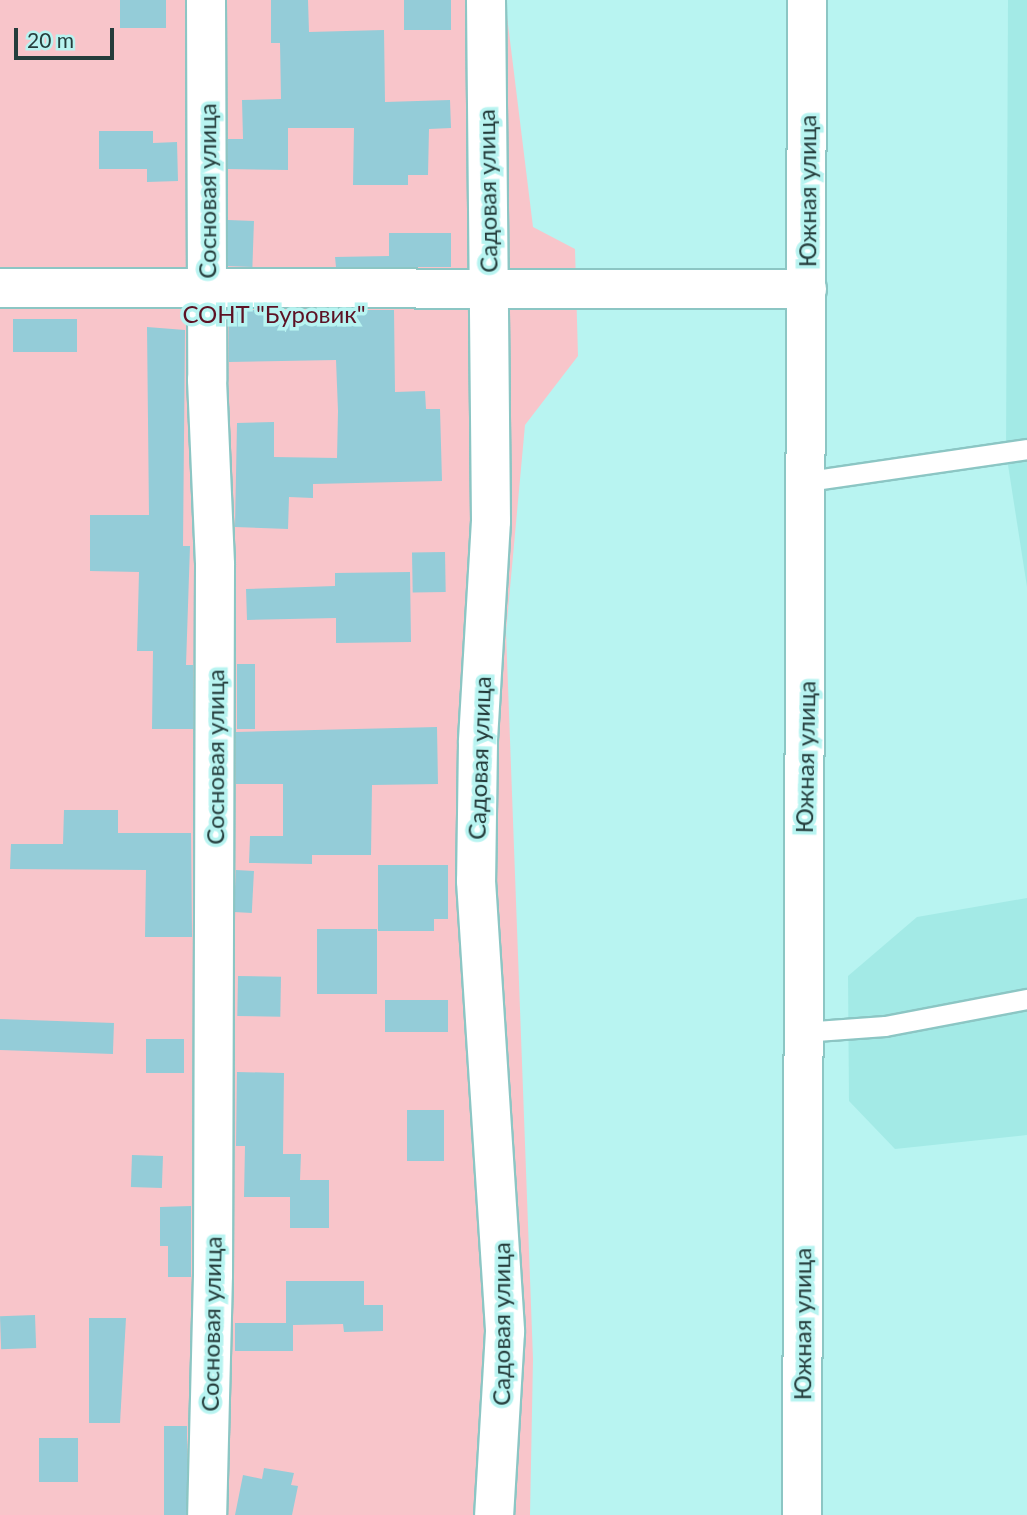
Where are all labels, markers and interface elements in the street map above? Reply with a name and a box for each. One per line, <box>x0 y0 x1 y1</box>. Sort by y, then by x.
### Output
scale bar <box>18 14 117 58</box>
text: 20 m <box>27 27 74 52</box>
street label: Сосновая улица <box>193 103 221 279</box>
street label: Садовая улица <box>471 109 503 273</box>
street label: Южная улица <box>793 115 821 267</box>
park label: СОНТ "Буровик" <box>182 300 366 328</box>
street label: Сосновая улица <box>201 669 229 845</box>
street label: Садовая улица <box>462 676 496 840</box>
street label: Южная улица <box>789 681 821 833</box>
street label: Сосновая улица <box>195 1236 227 1412</box>
street label: Садовая улица <box>487 1242 515 1406</box>
street label: Южная улица <box>788 1248 816 1400</box>

